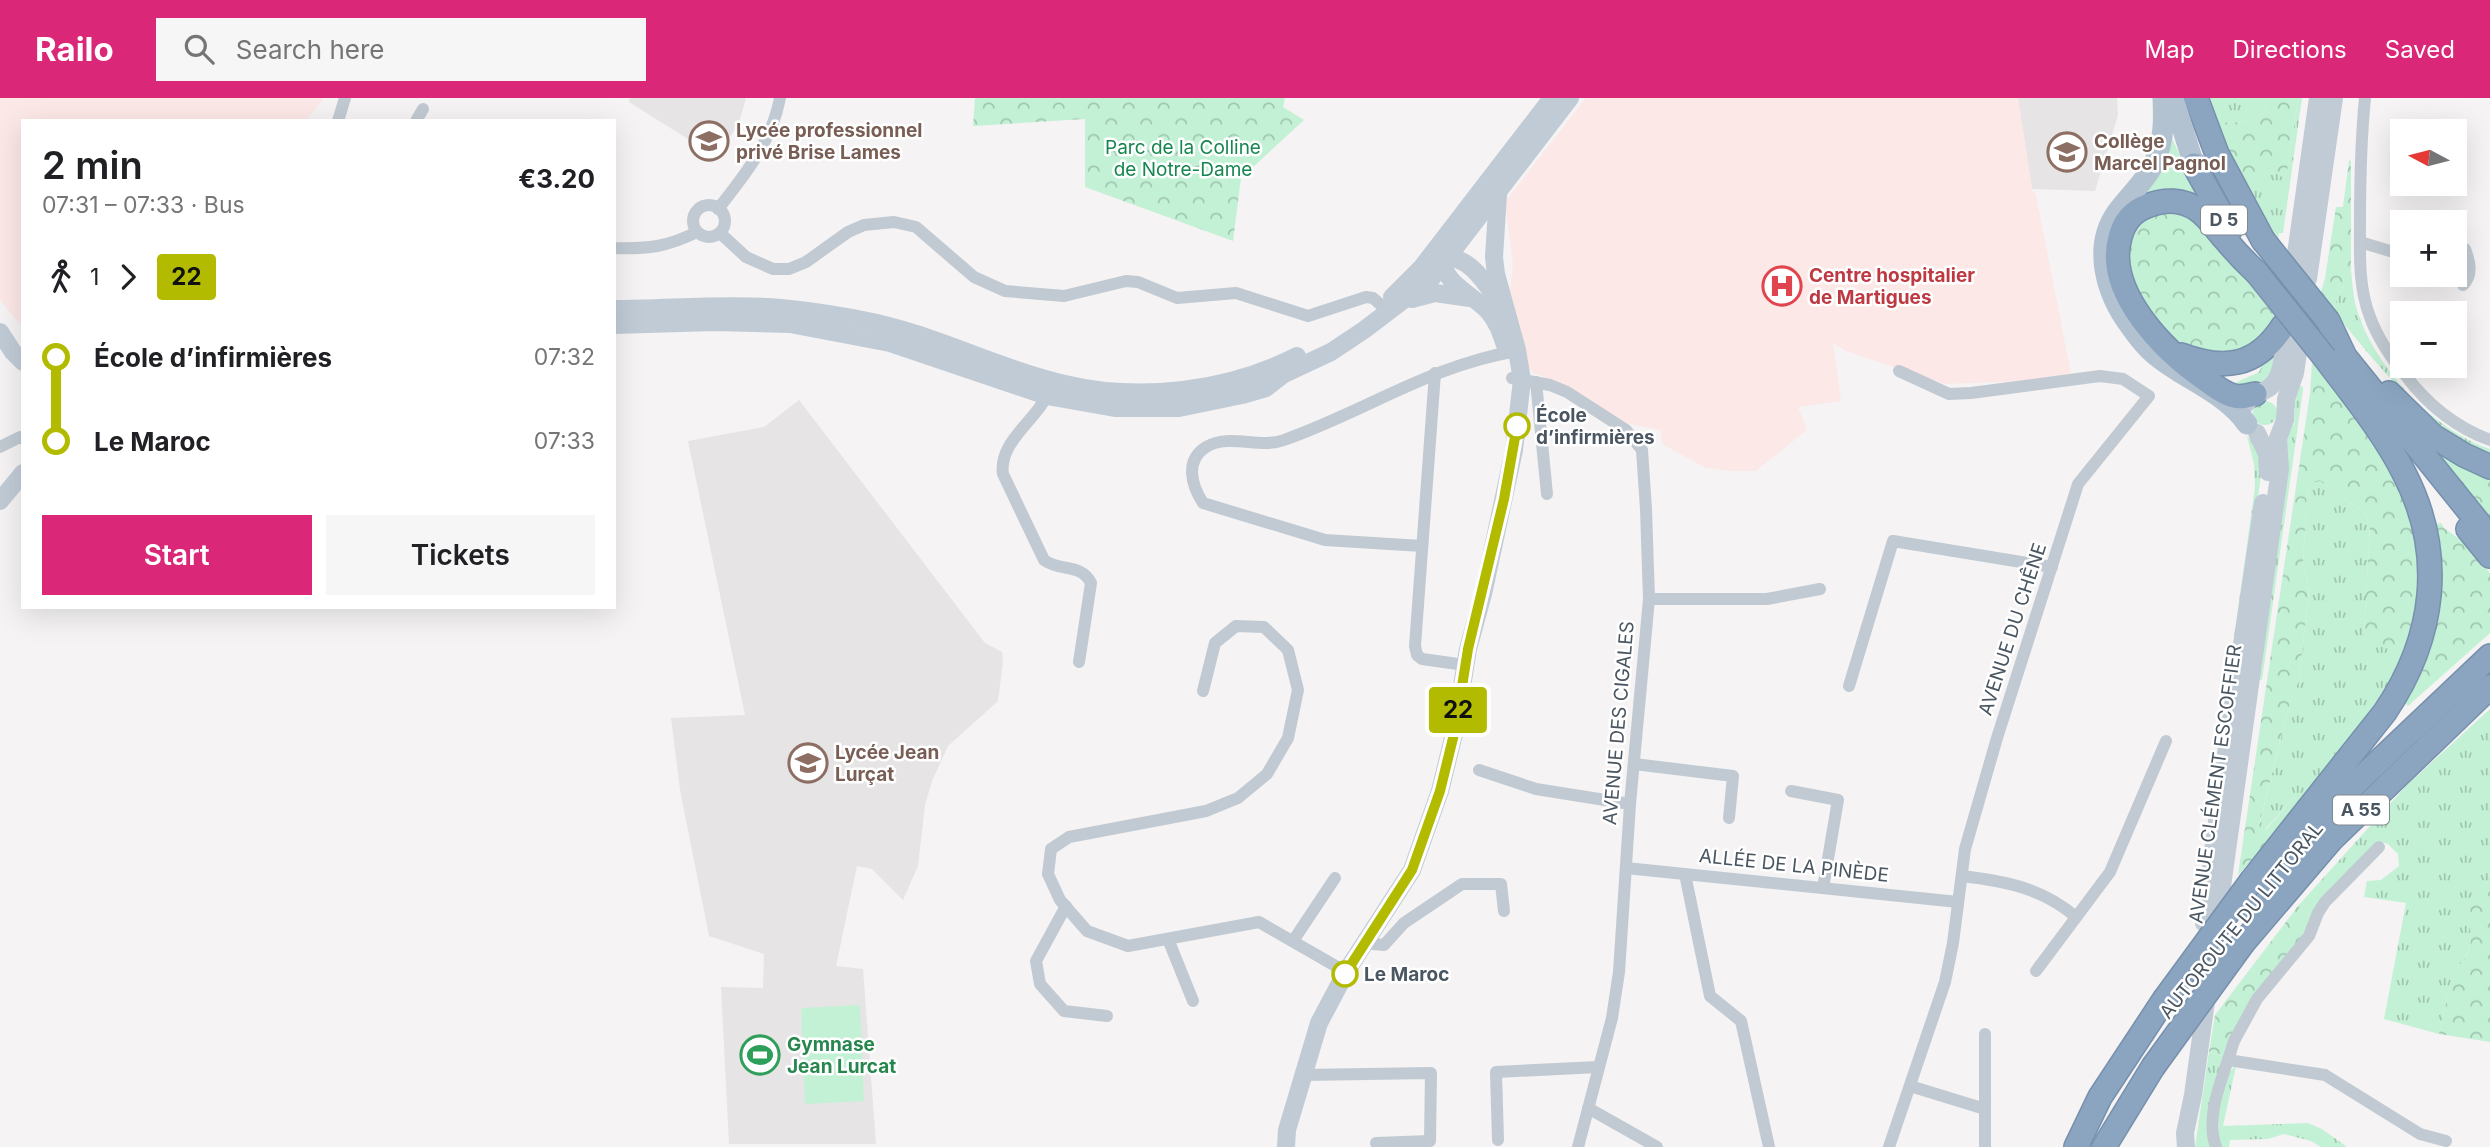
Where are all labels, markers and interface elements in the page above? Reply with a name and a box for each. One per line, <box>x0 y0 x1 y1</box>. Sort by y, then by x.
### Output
search box <box>156 18 646 81</box>
text: Railo <box>35 29 114 69</box>
icon: search <box>180 30 218 68</box>
text: Search here <box>236 34 384 65</box>
text: Map <box>2145 35 2194 64</box>
text: Directions <box>2232 35 2347 64</box>
text: Saved <box>2385 35 2455 64</box>
place label: Lycée professionnel privé Brise Lames <box>736 119 922 164</box>
north arrow <box>2390 119 2468 196</box>
map controls <box>2390 119 2467 378</box>
school or university icon: Lycée professionnel privé Brise Lames <box>688 120 730 162</box>
place label: Collège Marcel Pagnol <box>2094 130 2226 175</box>
school or university icon: Collège Marcel Pagnol <box>2046 131 2088 173</box>
park label: Parc de la Colline de Notre-Dame <box>1105 136 1261 181</box>
text: 2 min <box>42 142 143 188</box>
text: €3.20 <box>518 163 595 194</box>
text: 07:31 – 07:33 · Bus <box>42 191 245 219</box>
road number: D 5 <box>2201 205 2247 234</box>
button: + <box>2390 210 2467 287</box>
icon: walk <box>42 258 80 296</box>
icon: forward <box>109 258 147 296</box>
text: 22 <box>171 262 202 291</box>
text: 1 <box>90 263 99 291</box>
place label: Centre hospitalier de Martigues <box>1809 264 1975 309</box>
hospital icon: Centre hospitalier de Martigues <box>1761 265 1803 307</box>
button: − <box>2390 301 2467 378</box>
text: École d’infirmières <box>94 342 332 373</box>
text: 07:32 <box>534 343 595 371</box>
place label: École d’infirmières <box>1536 404 1655 449</box>
marker: École d’infirmières <box>1504 413 1530 439</box>
text: Le Maroc <box>94 426 211 457</box>
text: 07:33 <box>534 427 595 455</box>
button: Start <box>42 515 312 595</box>
button: Tickets <box>326 515 595 595</box>
street label: AVENUE DU CHÊNE <box>1974 540 2051 718</box>
street label: AVENUE DES CIGALES <box>1598 620 1639 826</box>
street label: AVENUE CLÉMENT ESCOFFIER <box>2184 643 2246 925</box>
line badge: 22 <box>1426 687 1490 733</box>
text: 22 <box>1443 695 1473 724</box>
place label: Lycée Jean Lurçat <box>835 741 939 786</box>
school or university icon: Lycée Jean Lurçat <box>787 742 829 784</box>
road number: A 55 <box>2333 796 2389 824</box>
street label: AUTOROUTE DU LITTORAL <box>2155 817 2328 1023</box>
street label: ALLÉE DE LA PINÈDE <box>1698 843 1890 887</box>
marker: Le Maroc <box>1332 961 1358 987</box>
place label: Le Maroc <box>1364 963 1449 986</box>
place label: Gymnase Jean Lurcat <box>787 1033 896 1078</box>
sports icon: Gymnase Jean Lurcat <box>739 1034 781 1076</box>

